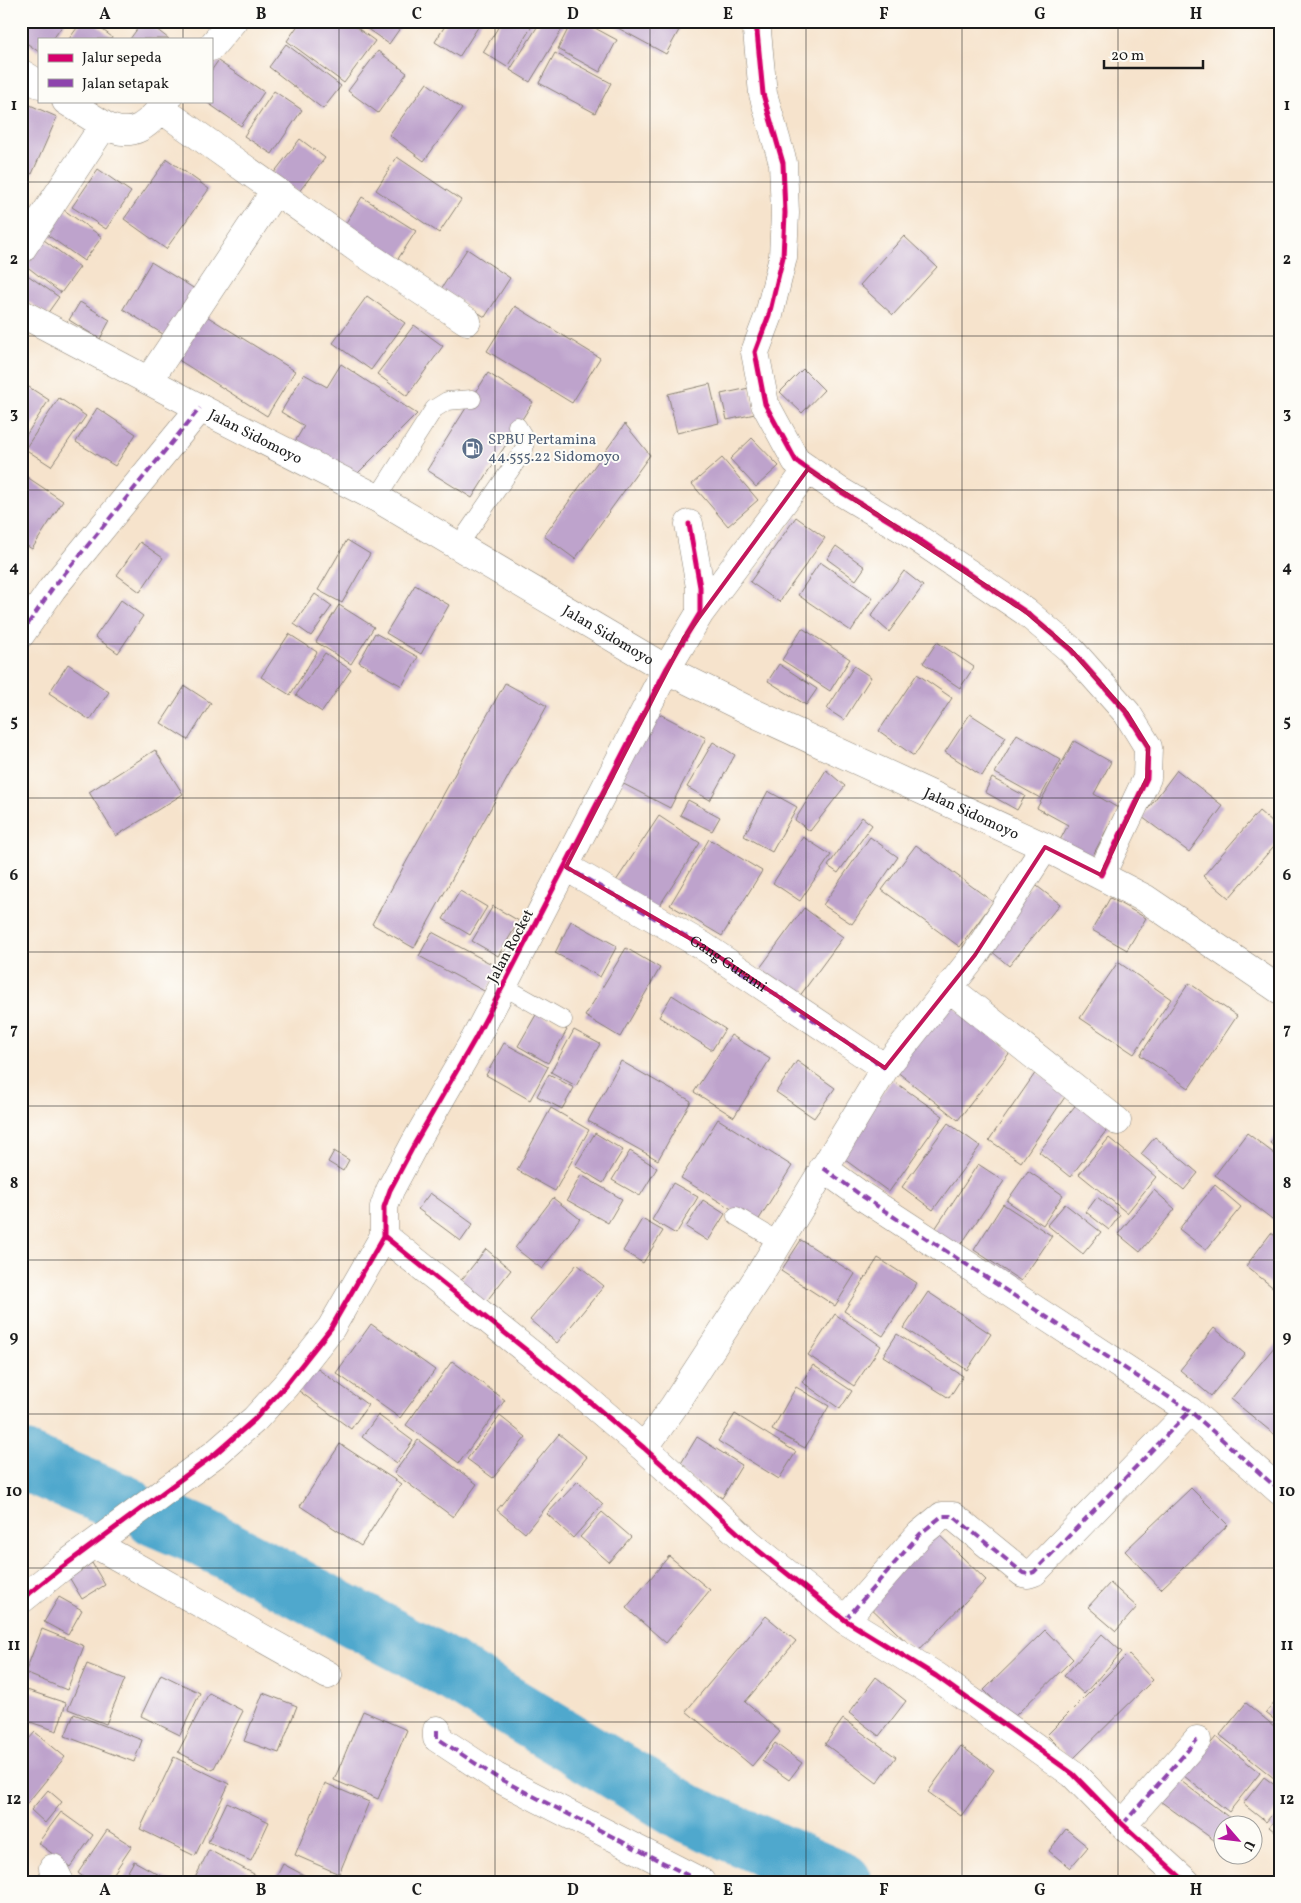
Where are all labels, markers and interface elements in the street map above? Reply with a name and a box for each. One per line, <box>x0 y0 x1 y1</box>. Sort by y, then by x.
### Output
text: A <box>99 4 111 26</box>
text: B <box>256 4 267 26</box>
text: C <box>412 4 422 26</box>
text: D <box>567 4 579 26</box>
text: E <box>723 4 733 26</box>
text: F <box>879 4 889 26</box>
text: G <box>1034 4 1046 26</box>
text: H <box>1190 4 1202 26</box>
legend <box>38 38 212 102</box>
scale bar <box>1104 38 1202 70</box>
text: 20 m <box>1111 46 1144 67</box>
text: Jalur sepeda <box>82 48 162 69</box>
text: Jalan setapak <box>82 74 169 95</box>
text: 1 <box>11 95 17 117</box>
text: 1 <box>1284 95 1290 117</box>
text: 2 <box>10 249 18 271</box>
text: 2 <box>1283 249 1291 271</box>
text: 3 <box>10 403 18 425</box>
text: 3 <box>1283 403 1291 425</box>
street label: Jalan Sidomoyo <box>204 405 305 470</box>
place label: SPBU Pertamina 44.555.22 Sidomoyo <box>488 430 620 468</box>
fuel station icon: SPBU Pertamina 44.555.22 Sidomoyo <box>460 436 484 460</box>
text: 4 <box>9 557 19 579</box>
text: 4 <box>1282 557 1292 579</box>
street label: Jalan Sidomoyo <box>558 601 657 671</box>
text: 5 <box>10 711 18 733</box>
text: 5 <box>1283 711 1291 733</box>
street label: Jalan Sidomoyo <box>920 784 1022 846</box>
text: 6 <box>10 865 19 887</box>
text: 6 <box>1283 865 1292 887</box>
street label: Jalan Rocket <box>483 906 540 987</box>
street label: Gang Gurami <box>685 931 771 998</box>
text: 7 <box>10 1019 18 1041</box>
text: 7 <box>1283 1019 1291 1041</box>
text: 8 <box>10 1173 18 1195</box>
text: 8 <box>1283 1173 1291 1195</box>
text: 9 <box>10 1327 19 1349</box>
text: 9 <box>1283 1327 1292 1349</box>
text: 10 <box>6 1481 22 1503</box>
text: 10 <box>1279 1481 1295 1503</box>
text: 11 <box>8 1635 20 1657</box>
text: 11 <box>1281 1635 1293 1657</box>
text: 12 <box>7 1789 21 1811</box>
text: 12 <box>1280 1789 1294 1811</box>
north arrow <box>1214 1816 1264 1866</box>
text: U <box>1237 1837 1259 1854</box>
text: A <box>99 1880 111 1902</box>
text: B <box>256 1880 267 1902</box>
text: C <box>412 1880 422 1902</box>
text: D <box>567 1880 579 1902</box>
text: E <box>723 1880 733 1902</box>
text: F <box>879 1880 889 1902</box>
text: G <box>1034 1880 1046 1902</box>
text: H <box>1190 1880 1202 1902</box>

